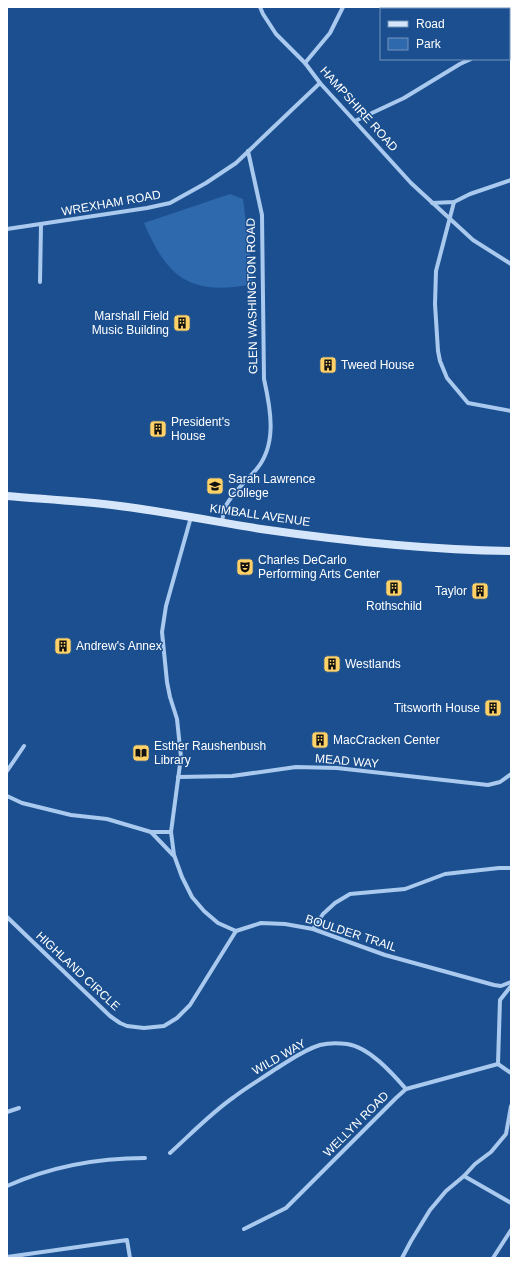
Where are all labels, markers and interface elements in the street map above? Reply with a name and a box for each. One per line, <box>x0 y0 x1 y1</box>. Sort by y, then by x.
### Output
legend <box>380 8 510 60</box>
text: Road <box>416 17 445 31</box>
text: Park <box>416 37 442 51</box>
street label: HAMPSHIRE ROAD <box>317 64 401 155</box>
street label: WREXHAM ROAD <box>60 187 162 219</box>
street label: GLEN WASHINGTON ROAD <box>244 218 260 374</box>
place label: Marshall Field Music Building <box>92 309 169 337</box>
building icon: Marshall Field Music Building <box>172 313 192 333</box>
building icon: Tweed House <box>318 355 338 375</box>
place label: Tweed House <box>341 358 415 372</box>
place label: President's House <box>171 415 230 443</box>
building icon: President's House <box>148 419 168 439</box>
place label: Sarah Lawrence College <box>228 472 316 500</box>
school or university icon: Sarah Lawrence College <box>205 476 225 496</box>
street label: KIMBALL AVENUE <box>209 501 311 529</box>
place label: Charles DeCarlo Performing Arts Center <box>258 553 380 581</box>
theatre icon: Charles DeCarlo Performing Arts Center <box>235 557 255 577</box>
building icon: Rothschild <box>384 578 404 598</box>
building icon: Taylor <box>470 581 490 601</box>
place label: Taylor <box>435 584 467 598</box>
place label: Rothschild <box>366 599 422 613</box>
building icon: Andrew's Annex <box>53 636 73 656</box>
place label: Andrew's Annex <box>76 639 162 653</box>
building icon: Westlands <box>322 654 342 674</box>
place label: Westlands <box>345 657 401 671</box>
building icon: Titsworth House <box>483 698 503 718</box>
place label: Titsworth House <box>394 701 480 715</box>
building icon: MacCracken Center <box>310 730 330 750</box>
place label: MacCracken Center <box>333 733 440 747</box>
place label: Esther Raushenbush Library <box>154 739 266 767</box>
library icon: Esther Raushenbush Library <box>131 743 151 763</box>
street label: MEAD WAY <box>315 751 379 771</box>
street label: BOULDER TRAIL <box>304 912 399 954</box>
street label: HIGHLAND CIRCLE <box>33 929 123 1013</box>
street label: WILD WAY <box>250 1036 308 1078</box>
street label: WELLYN ROAD <box>320 1088 392 1160</box>

